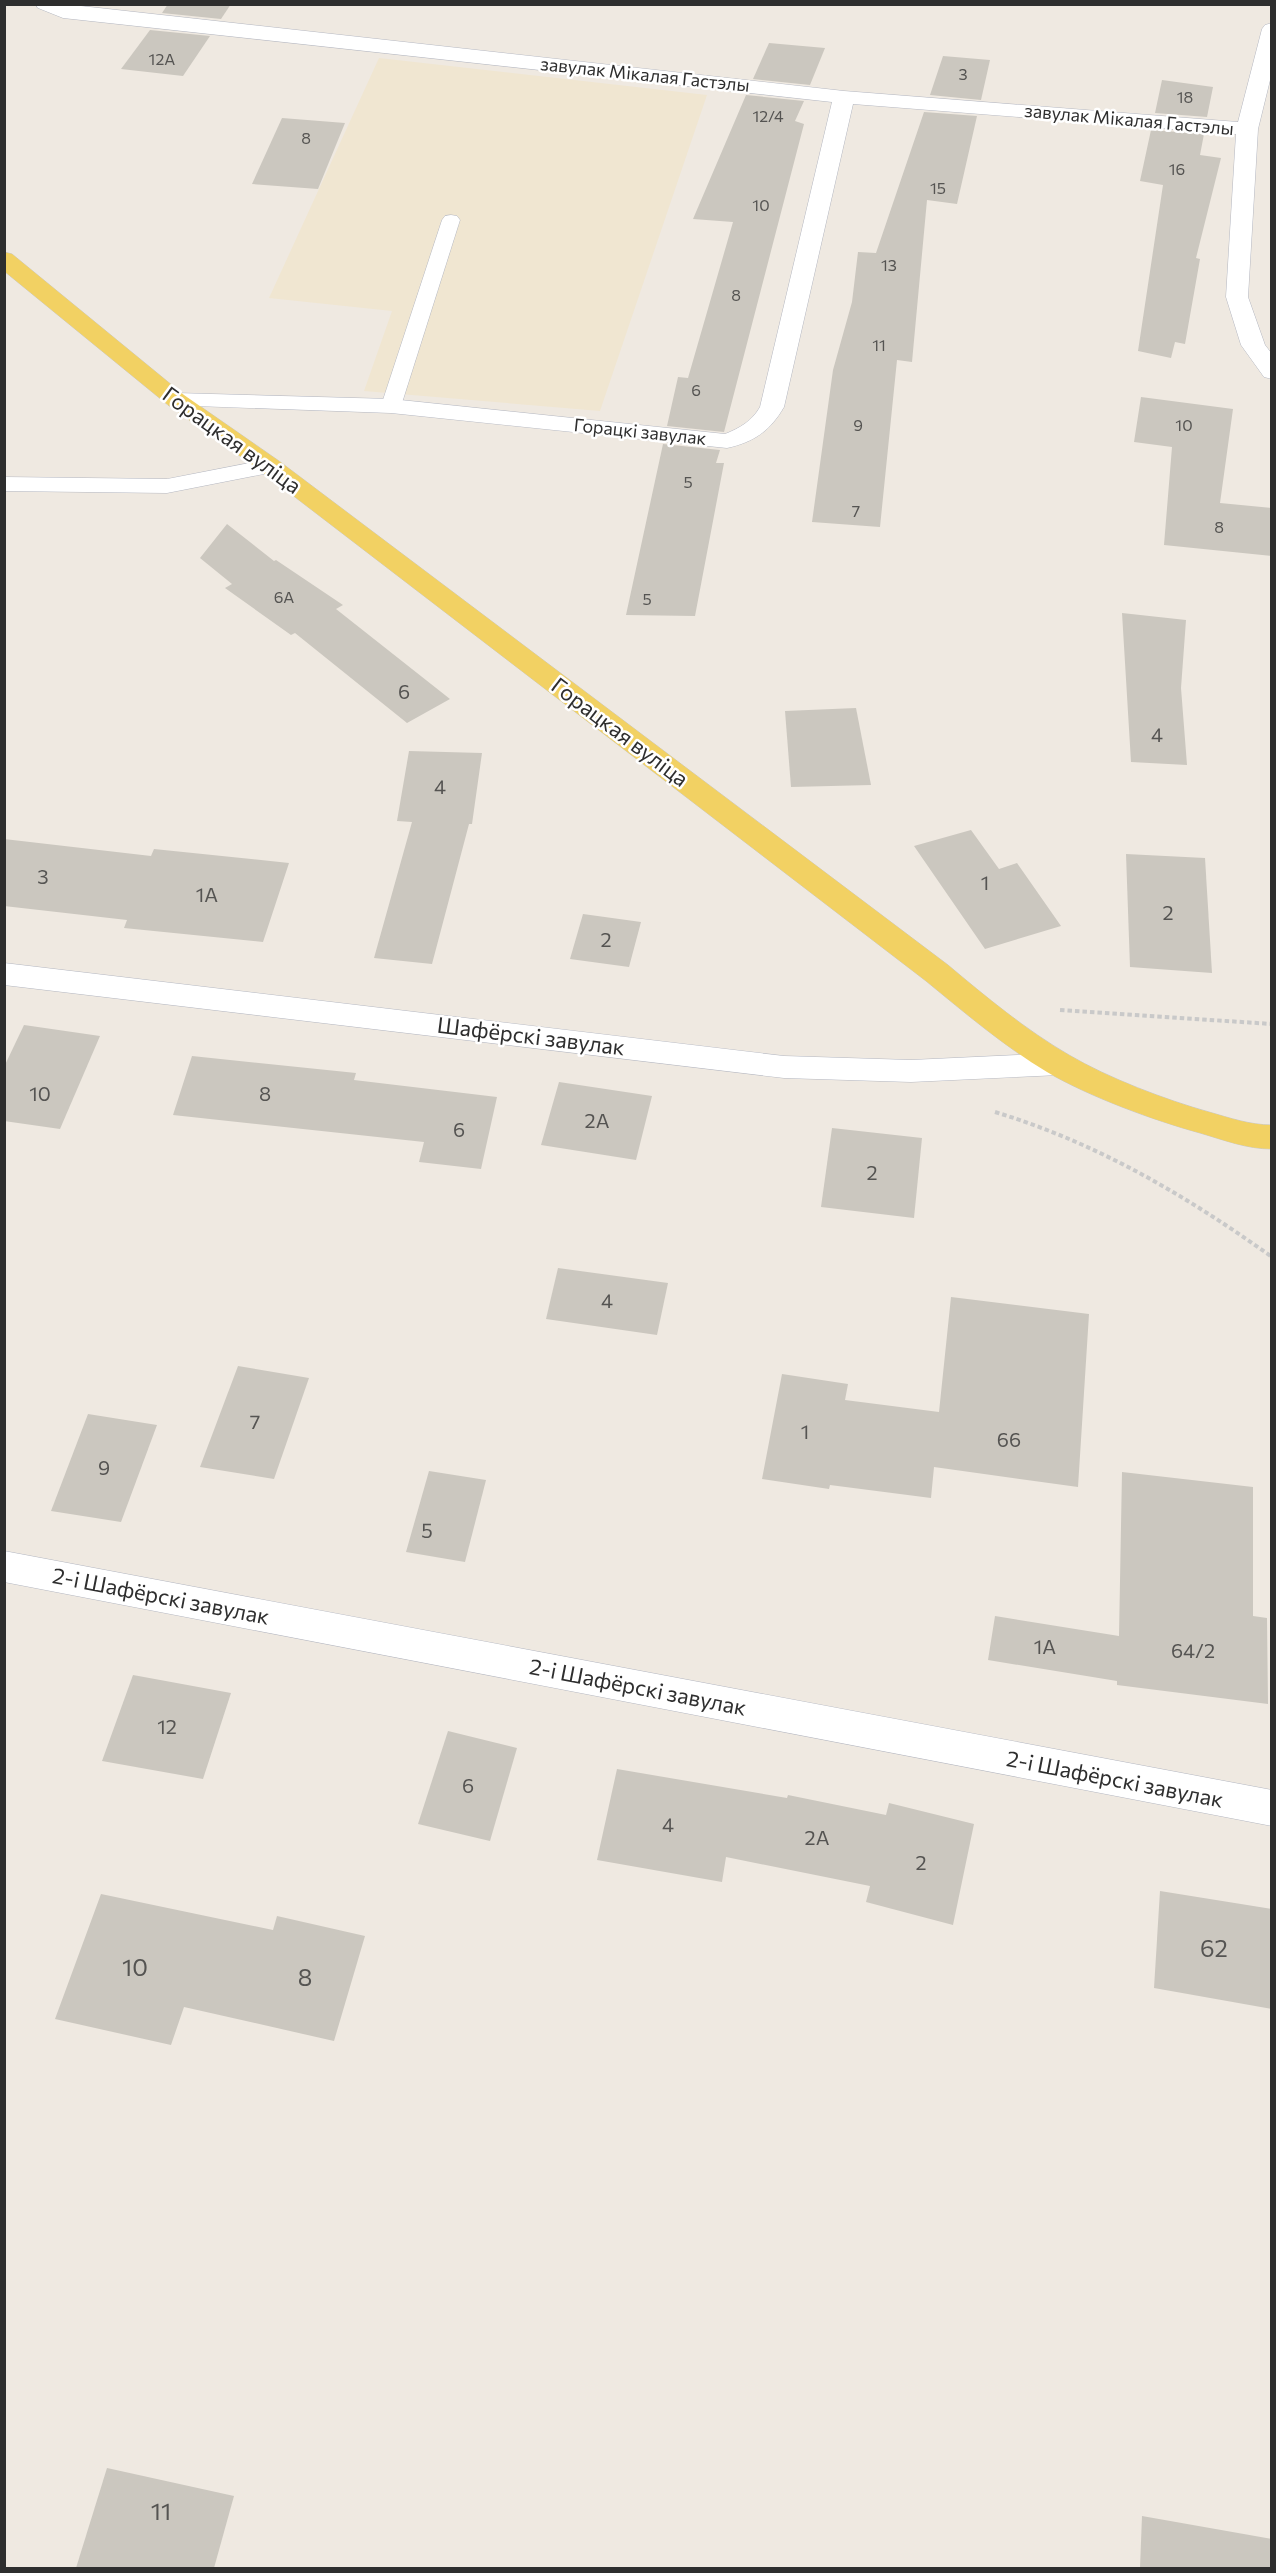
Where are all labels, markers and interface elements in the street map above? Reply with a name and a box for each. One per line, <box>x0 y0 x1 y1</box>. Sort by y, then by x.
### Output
house number: 12А <box>149 49 175 68</box>
street label: завулак Мікалая Гастэлы <box>539 52 751 96</box>
house number: 3 <box>958 64 968 83</box>
house number: 18 <box>1177 87 1193 106</box>
street label: завулак Мікалая Гастэлы <box>1023 99 1235 139</box>
house number: 12/4 <box>752 106 784 125</box>
house number: 8 <box>301 128 311 147</box>
house number: 16 <box>1169 159 1185 178</box>
house number: 15 <box>930 178 946 197</box>
house number: 10 <box>752 195 770 214</box>
house number: 13 <box>881 255 897 274</box>
house number: 8 <box>731 285 741 304</box>
house number: 11 <box>872 335 886 354</box>
street label: Горацкая вуліца <box>158 380 307 499</box>
house number: 6 <box>691 380 701 399</box>
street label: Горацкі завулак <box>573 413 708 449</box>
house number: 9 <box>853 415 863 434</box>
house number: 10 <box>1175 415 1193 434</box>
house number: 5 <box>683 472 693 491</box>
house number: 7 <box>852 501 860 520</box>
house number: 8 <box>1214 517 1224 536</box>
house number: 6А <box>274 587 294 606</box>
house number: 5 <box>642 589 652 608</box>
street label: Горацкая вуліца <box>546 671 694 792</box>
house number: 6 <box>398 679 410 703</box>
house number: 4 <box>1151 722 1163 746</box>
house number: 4 <box>434 774 446 798</box>
house number: 3 <box>37 864 49 888</box>
house number: 1 <box>981 870 989 894</box>
house number: 1А <box>196 882 218 906</box>
house number: 2 <box>1162 900 1174 924</box>
house number: 2 <box>600 927 612 951</box>
street label: Шафёрскі завулак <box>436 1011 627 1060</box>
house number: 10 <box>29 1081 51 1105</box>
house number: 8 <box>259 1081 271 1105</box>
house number: 2А <box>585 1108 610 1132</box>
house number: 6 <box>453 1117 465 1141</box>
house number: 2 <box>866 1160 878 1184</box>
house number: 4 <box>601 1288 613 1312</box>
house number: 7 <box>250 1409 260 1433</box>
house number: 1 <box>801 1419 809 1443</box>
house number: 66 <box>997 1427 1021 1451</box>
house number: 9 <box>98 1455 110 1479</box>
house number: 5 <box>421 1518 433 1542</box>
street label: 2-і Шафёрскі завулак <box>50 1561 272 1630</box>
house number: 1А <box>1034 1634 1056 1658</box>
house number: 64/2 <box>1171 1638 1215 1662</box>
street label: 2-і Шафёрскі завулак <box>527 1652 749 1721</box>
house number: 12 <box>157 1714 177 1738</box>
street label: 2-і Шафёрскі завулак <box>1004 1744 1226 1813</box>
house number: 6 <box>462 1773 474 1797</box>
house number: 4 <box>662 1812 674 1836</box>
house number: 2А <box>805 1825 830 1849</box>
house number: 2 <box>915 1850 927 1874</box>
house number: 62 <box>1200 1933 1228 1962</box>
house number: 10 <box>122 1952 148 1981</box>
house number: 8 <box>298 1962 312 1991</box>
house number: 11 <box>151 2496 171 2525</box>

